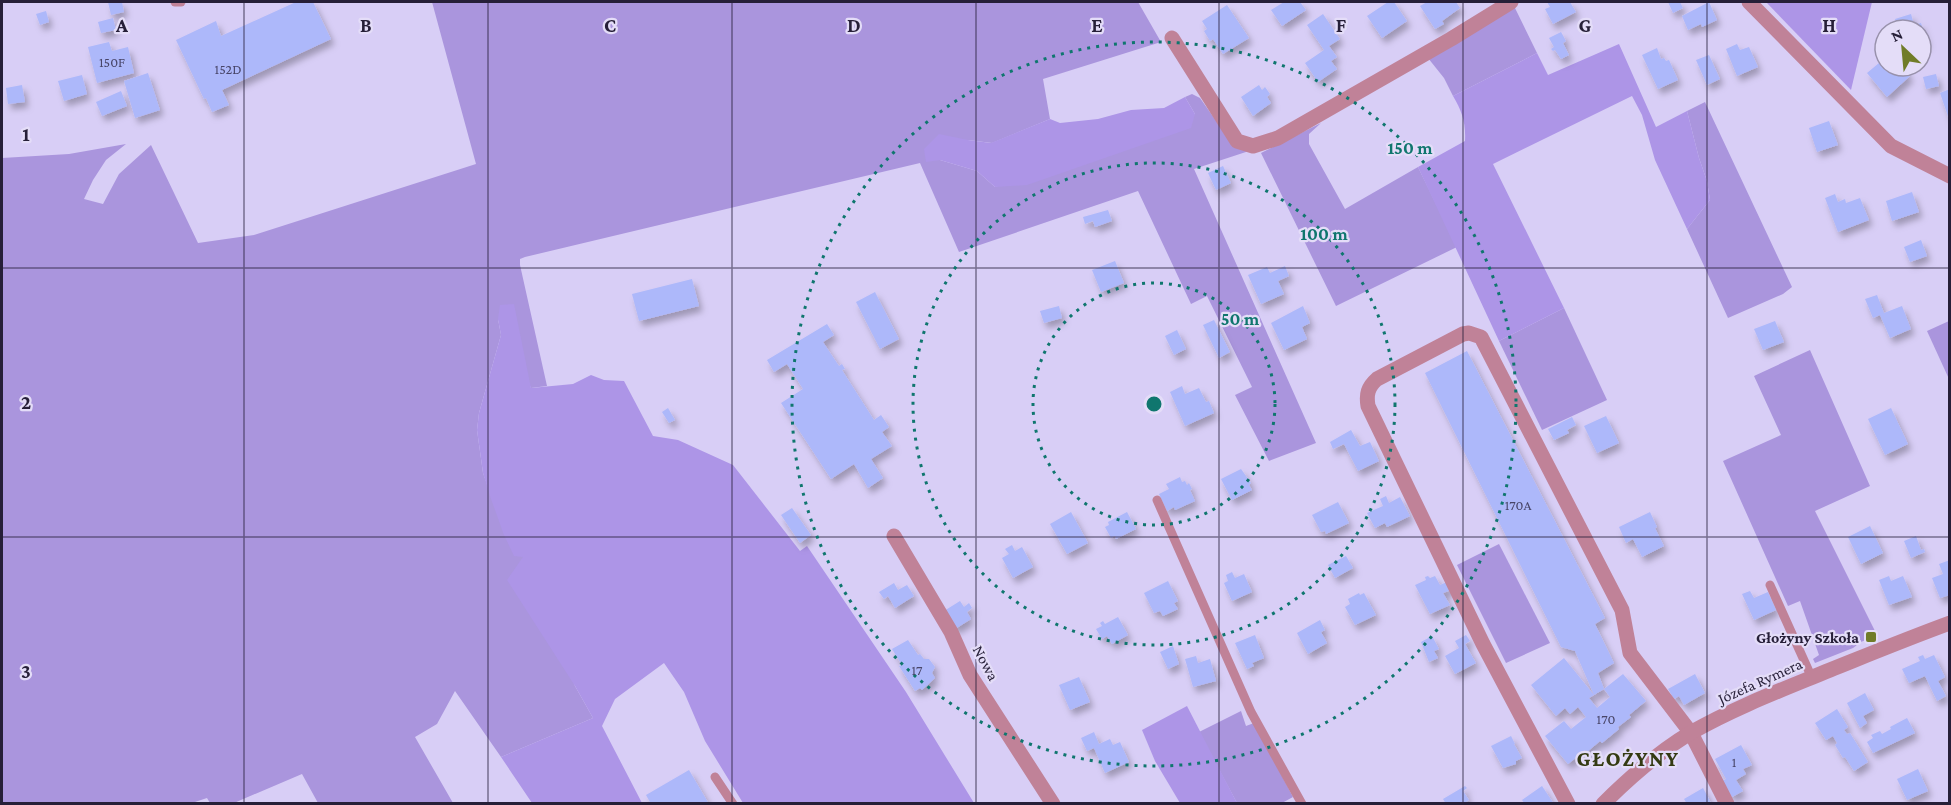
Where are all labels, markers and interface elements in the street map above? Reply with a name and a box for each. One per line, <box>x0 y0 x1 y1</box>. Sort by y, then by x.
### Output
text: A <box>115 14 129 36</box>
text: B <box>360 14 372 36</box>
text: C <box>604 14 616 36</box>
text: D <box>847 14 861 36</box>
text: E <box>1091 14 1103 36</box>
text: F <box>1336 14 1347 36</box>
text: G <box>1579 14 1592 36</box>
text: H <box>1822 14 1836 36</box>
north arrow <box>1873 18 1933 78</box>
text: N <box>1888 25 1905 45</box>
house number: 150F <box>99 54 125 70</box>
house number: 152D <box>215 61 241 77</box>
text: 1 <box>22 123 30 145</box>
text: 150 m <box>1387 138 1433 158</box>
text: 100 m <box>1300 224 1348 244</box>
text: 50 m <box>1221 309 1260 329</box>
text: 2 <box>21 391 31 413</box>
centre of rings <box>1144 394 1164 414</box>
house number: 170A <box>1505 497 1531 513</box>
place label: Głożyny Szkoła <box>1756 629 1859 646</box>
marker: Głożyny Szkoła <box>1864 630 1878 644</box>
street label: Nowa <box>970 643 1003 684</box>
street label: Józefa Rymera <box>1713 655 1806 709</box>
text: 3 <box>21 660 31 682</box>
house number: 17 <box>911 662 923 678</box>
house number: 170 <box>1597 711 1615 727</box>
district label: GŁOŻYNY <box>1577 746 1679 771</box>
house number: 1 <box>1732 754 1737 770</box>

